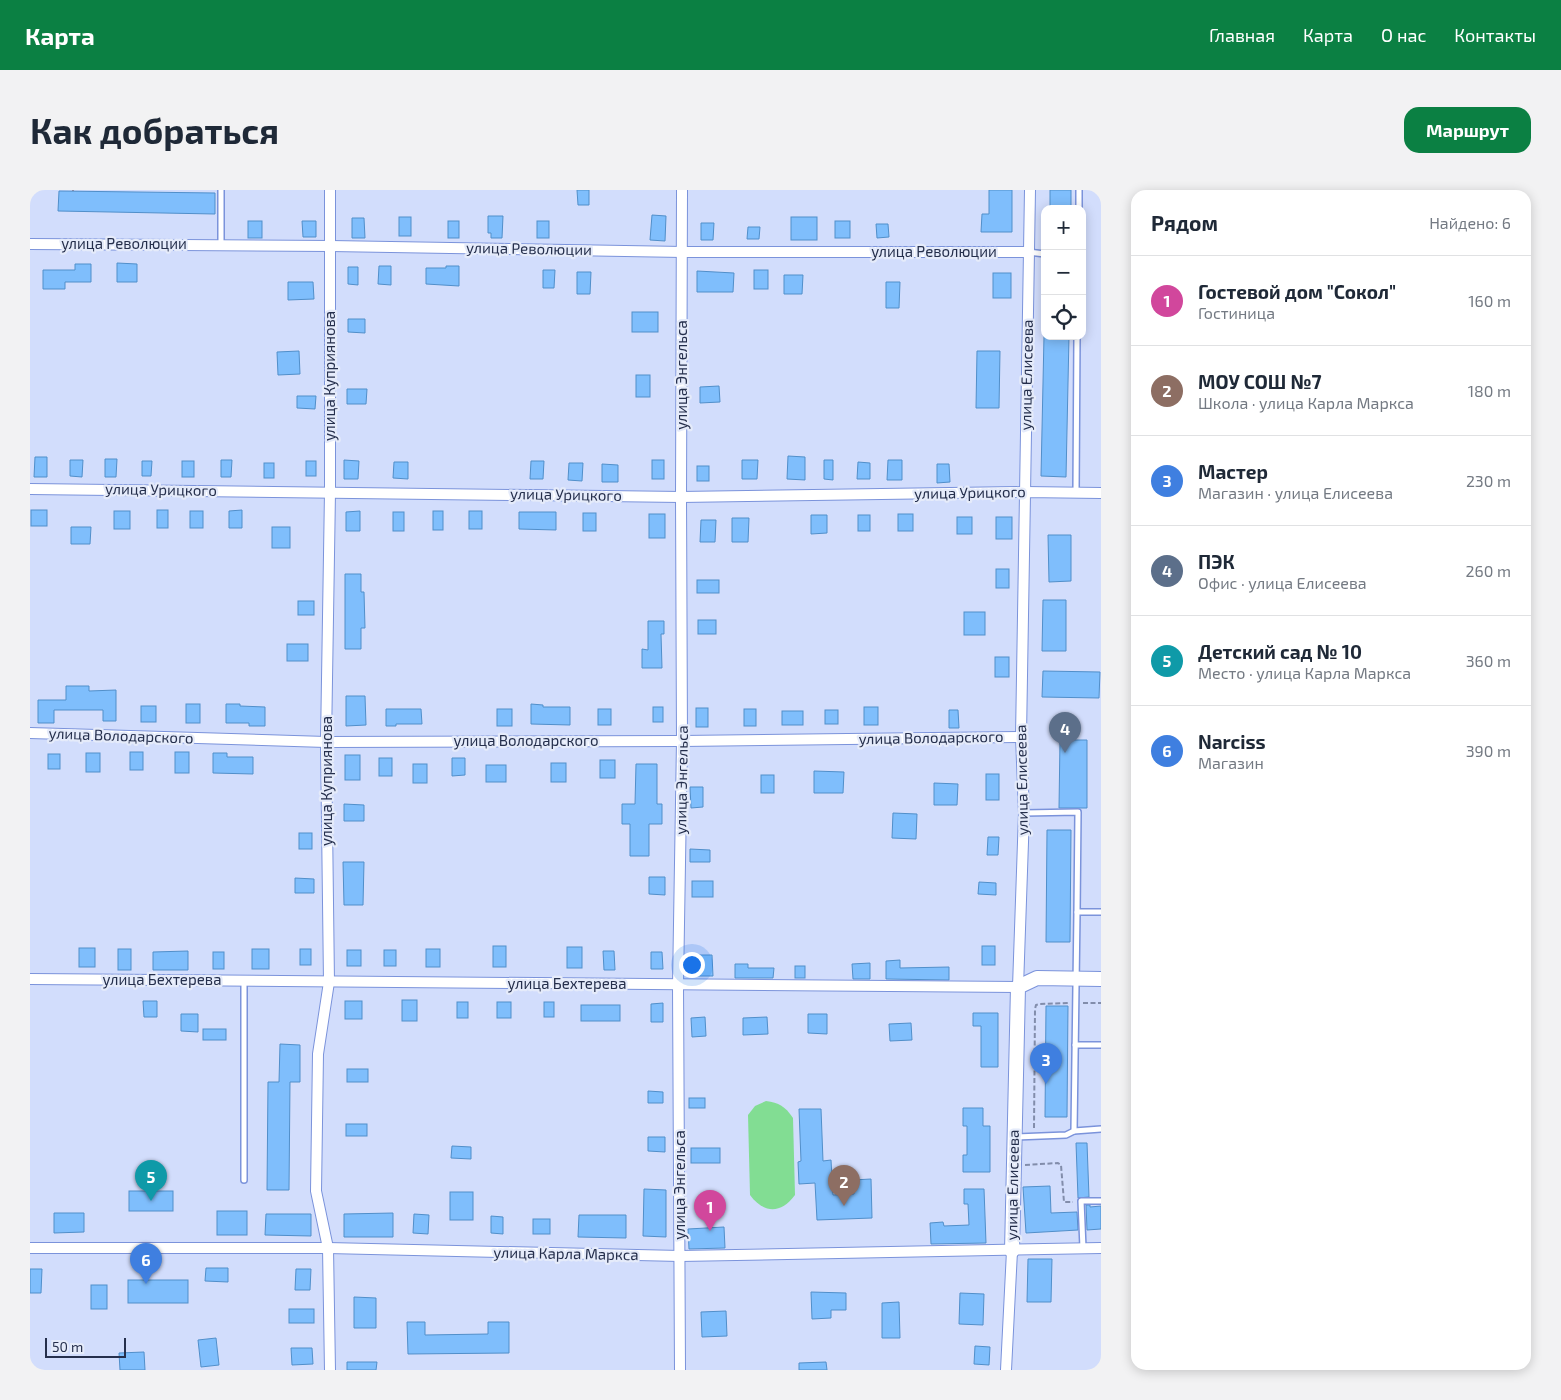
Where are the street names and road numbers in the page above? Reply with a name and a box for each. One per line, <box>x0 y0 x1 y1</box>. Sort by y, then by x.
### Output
street label: улица Революции <box>61 234 187 253</box>
street label: улица Революции <box>466 238 592 259</box>
street label: улица Революции <box>871 242 997 261</box>
street label: улица Куприянова <box>320 311 339 441</box>
street label: улица Елисеева <box>1016 319 1037 431</box>
street label: улица Энгельса <box>672 320 691 430</box>
street label: улица Урицкого <box>105 479 217 500</box>
street label: улица Урицкого <box>914 482 1026 503</box>
street label: улица Урицкого <box>510 484 622 505</box>
street label: улица Куприянова <box>317 716 336 846</box>
street label: улица Володарского <box>48 723 194 748</box>
street label: улица Елисеева <box>1011 724 1032 836</box>
street label: улица Энгельса <box>671 725 692 835</box>
street label: улица Володарского <box>858 727 1004 748</box>
street label: улица Володарского <box>454 731 598 750</box>
street label: улица Бехтерева <box>103 970 221 989</box>
street label: улица Бехтерева <box>508 974 626 993</box>
street label: улица Елисеева <box>1002 1129 1023 1241</box>
street label: улица Энгельса <box>670 1130 689 1240</box>
street label: улица Карла Маркса <box>493 1243 639 1264</box>

